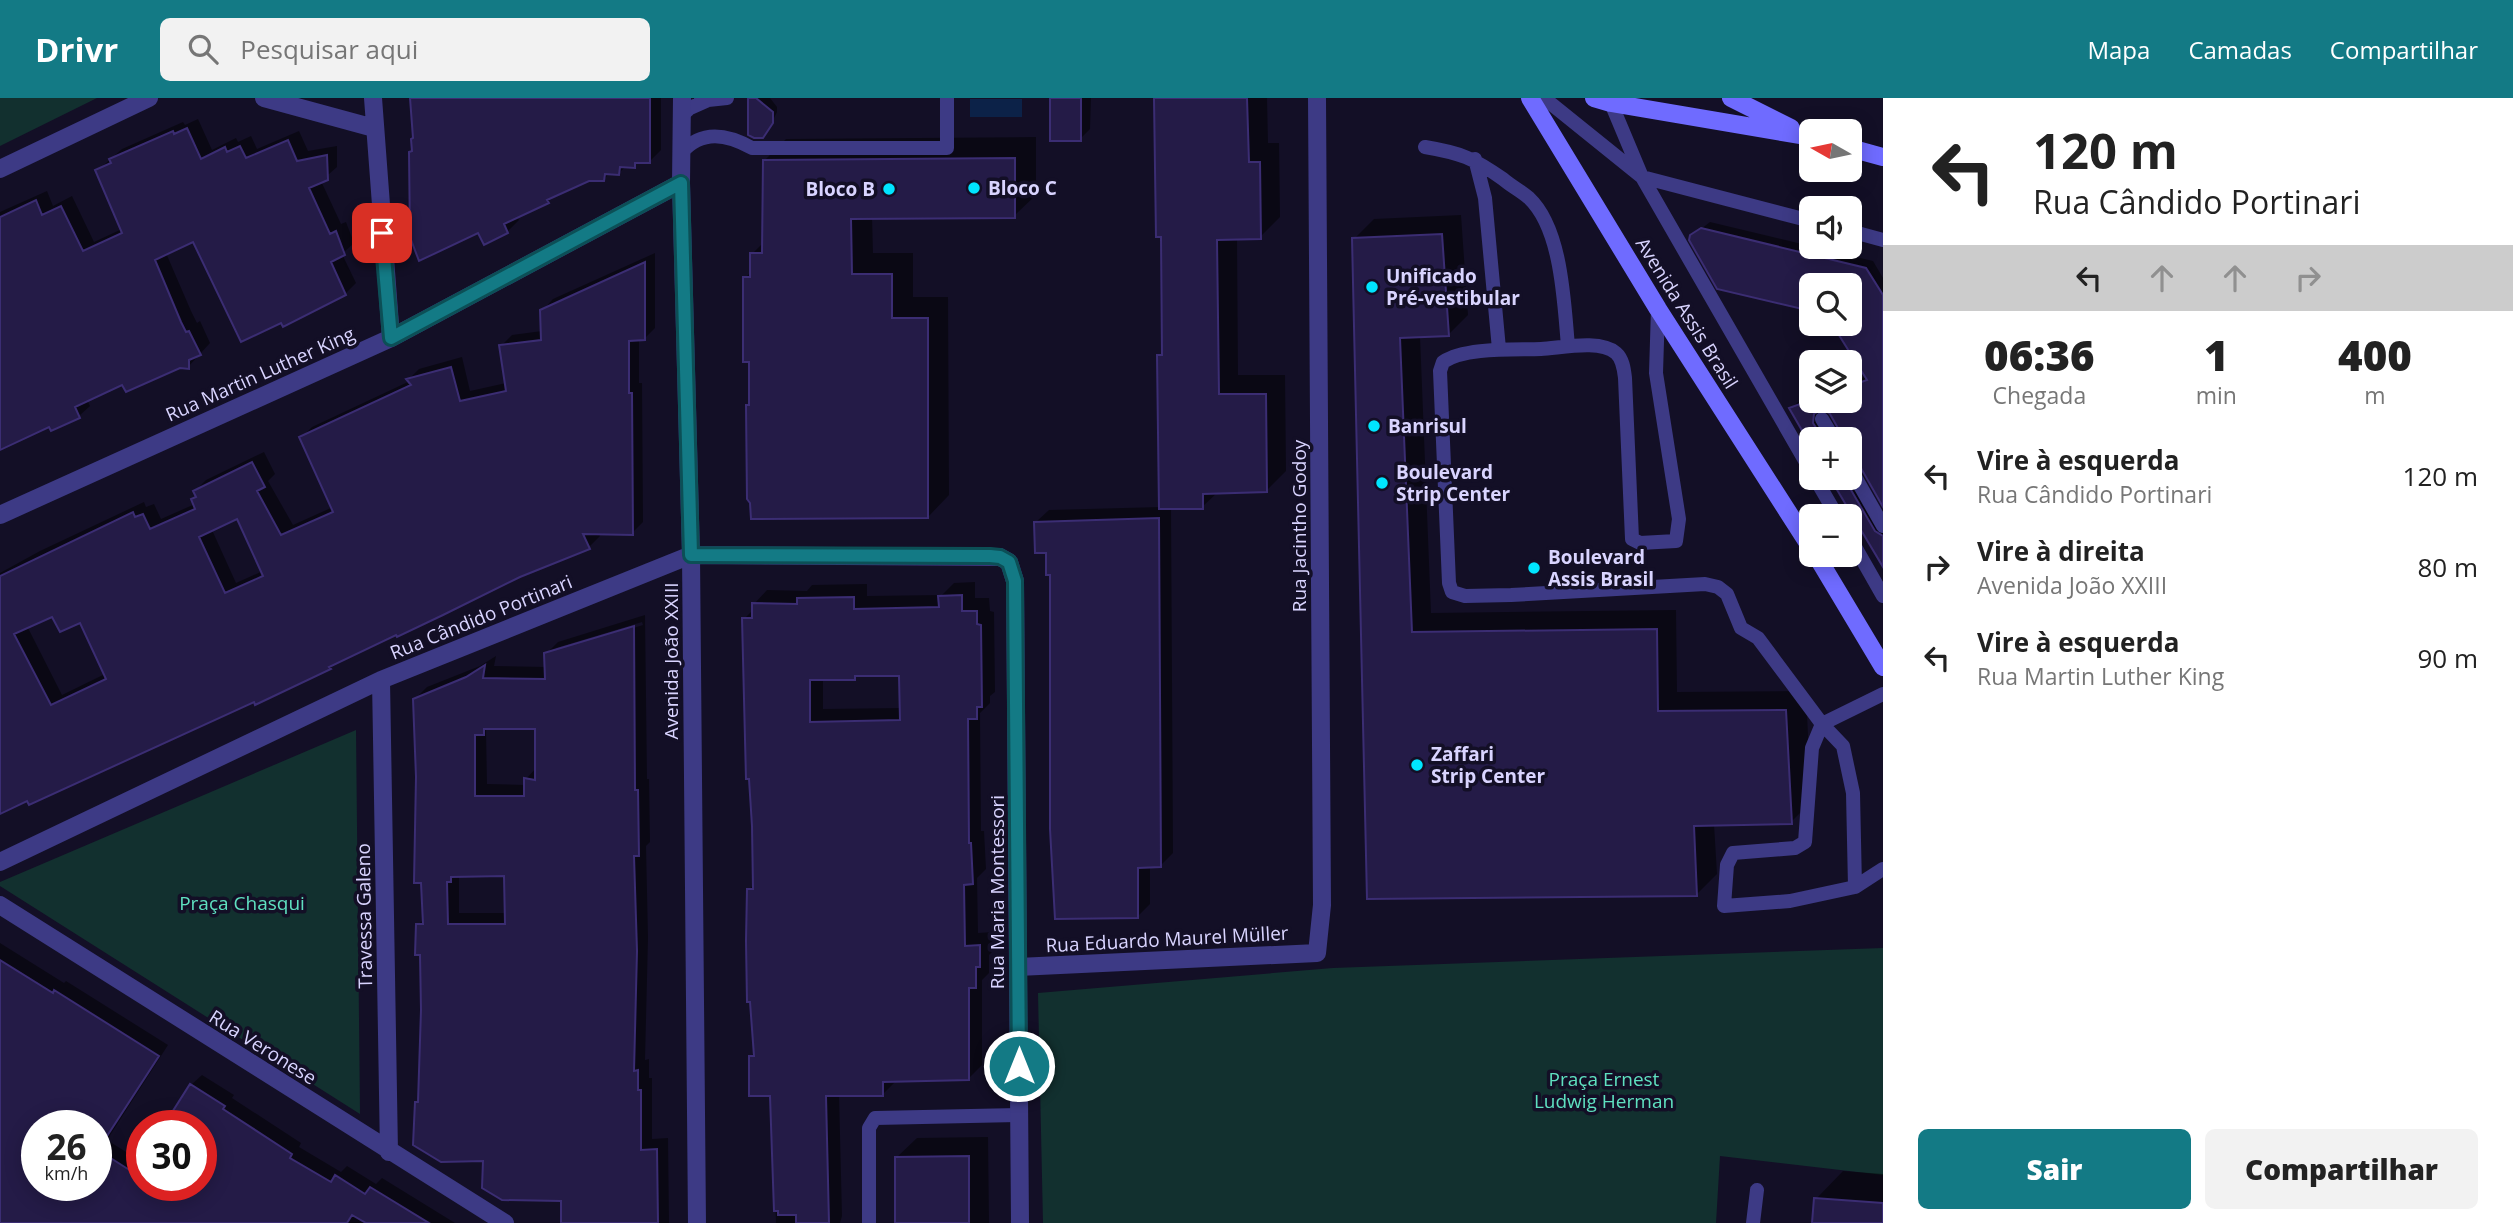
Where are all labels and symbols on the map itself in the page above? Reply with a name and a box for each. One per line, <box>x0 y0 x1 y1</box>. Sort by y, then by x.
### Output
north arrow <box>1799 119 1862 182</box>
place label: Bloco C <box>988 175 1057 201</box>
place label: Bloco B <box>805 176 875 202</box>
marker: Bloco C <box>966 180 982 196</box>
marker: Bloco B <box>881 181 897 197</box>
pin <box>352 203 412 263</box>
street label: Avenida Assis Brasil <box>1630 232 1744 394</box>
place label: Unificado Pré-vestibular <box>1386 263 1520 311</box>
marker: Unificado Pré-vestibular <box>1364 279 1380 295</box>
street label: Rua Martin Luther King <box>161 321 359 427</box>
place label: Banrisul <box>1388 413 1467 439</box>
marker: Banrisul <box>1366 418 1382 434</box>
street label: Rua Jacintho Godoy <box>1286 439 1312 612</box>
place label: Boulevard Strip Center <box>1396 459 1510 507</box>
marker: Boulevard Strip Center <box>1374 475 1390 491</box>
place label: Boulevard Assis Brasil <box>1548 544 1654 592</box>
marker: Boulevard Assis Brasil <box>1526 560 1542 576</box>
street label: Rua Cândido Portinari <box>386 569 576 665</box>
street label: Avenida João XXIII <box>658 582 684 740</box>
place label: Zaffari Strip Center <box>1431 741 1545 789</box>
marker: Zaffari Strip Center <box>1409 757 1425 773</box>
street label: Rua Maria Montessori <box>984 795 1010 989</box>
street label: Travessa Galeno <box>350 843 378 989</box>
park label: Praça Chasqui <box>179 890 305 916</box>
street label: Rua Eduardo Maurel Müller <box>1045 920 1289 958</box>
street label: Rua Veronese <box>204 1004 322 1090</box>
position arrow <box>982 1029 1056 1103</box>
park label: Praça Ernest Ludwig Herman <box>1534 1066 1674 1114</box>
speed limit sign: 30 <box>126 1110 217 1201</box>

